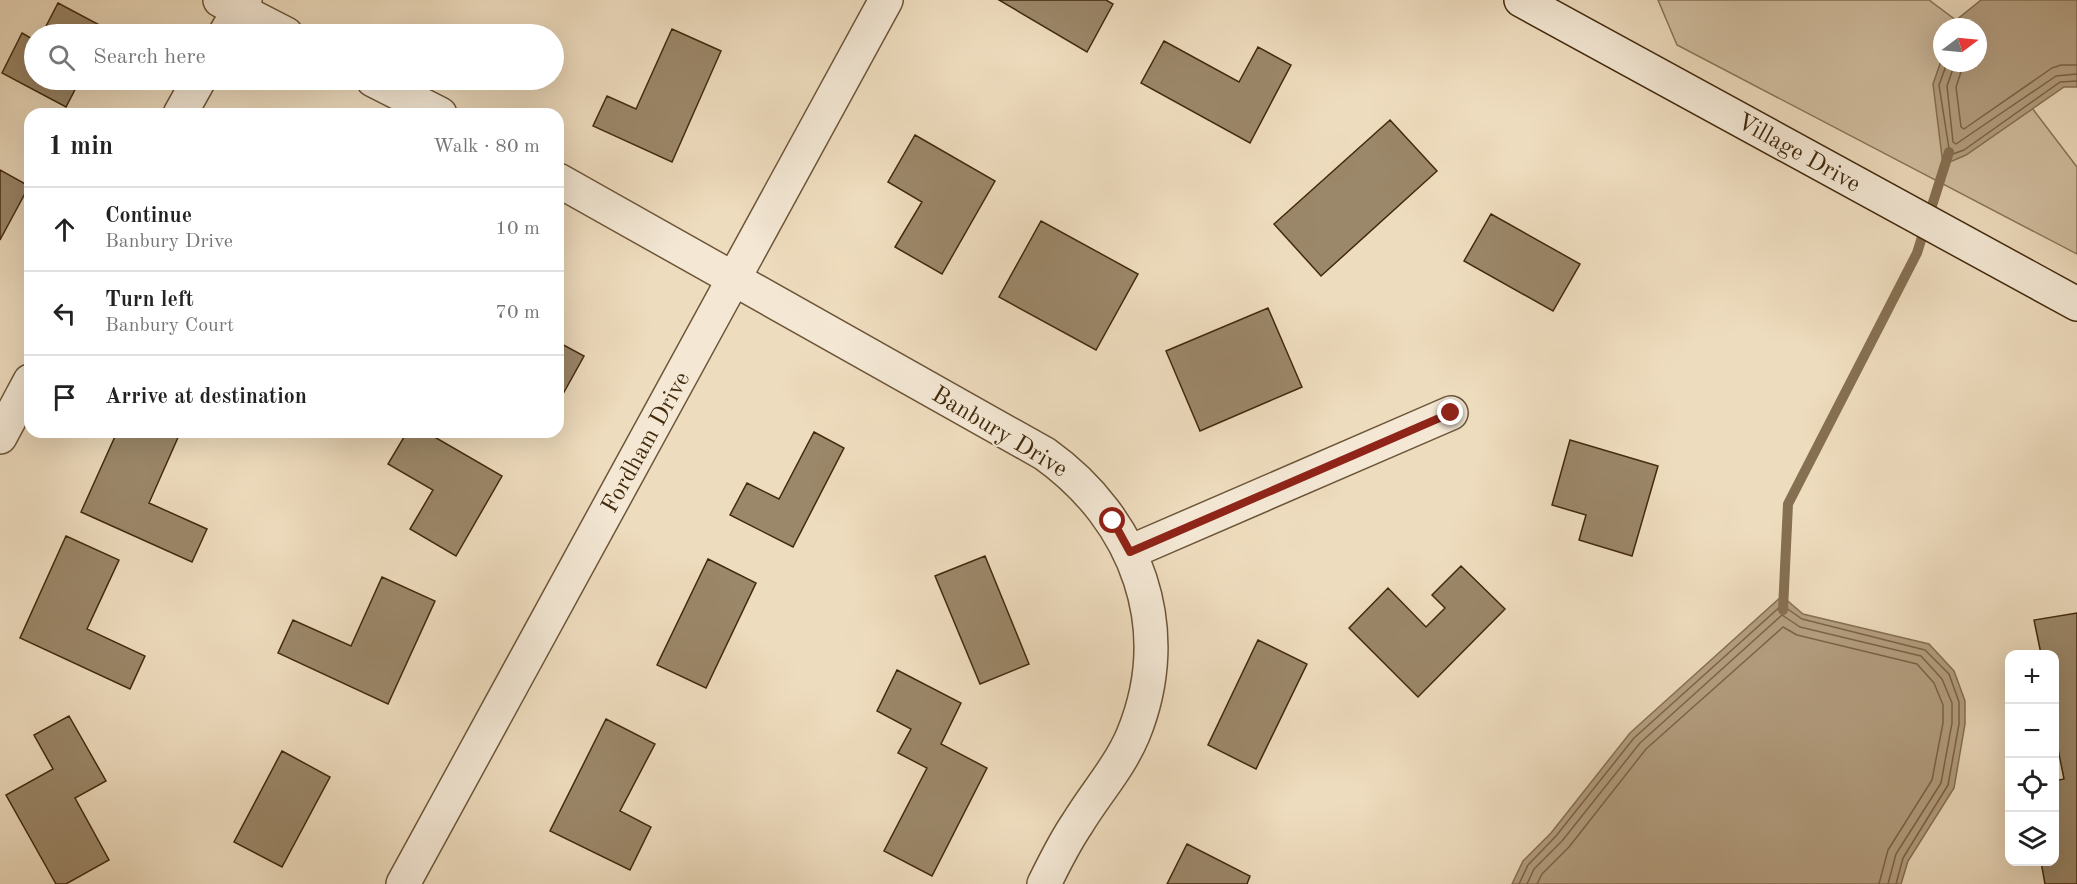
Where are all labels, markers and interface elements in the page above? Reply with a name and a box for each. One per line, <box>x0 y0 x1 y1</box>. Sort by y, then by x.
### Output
north arrow <box>1933 18 1987 72</box>
search box <box>24 24 564 90</box>
icon: search <box>45 41 78 74</box>
text: Search here <box>93 46 206 68</box>
street label: Village Drive <box>1732 110 1864 197</box>
text: 1 min <box>48 134 113 160</box>
text: Walk · 80 m <box>433 137 540 157</box>
text: Continue <box>105 205 192 227</box>
icon: ahead <box>48 213 81 246</box>
text: 10 m <box>495 219 540 239</box>
text: Banbury Drive <box>105 232 233 252</box>
text: Turn left <box>105 289 194 311</box>
icon: left <box>48 297 81 330</box>
text: 70 m <box>495 303 540 323</box>
text: Banbury Court <box>105 316 234 336</box>
street label: Fordham Drive <box>598 368 695 517</box>
icon: arrive <box>48 381 81 414</box>
street label: Banbury Drive <box>927 383 1071 483</box>
text: Arrive at destination <box>105 386 307 408</box>
route end <box>1437 399 1463 425</box>
route start <box>1099 507 1125 533</box>
map controls <box>2005 650 2059 866</box>
button: + <box>2005 650 2059 704</box>
button: − <box>2005 704 2059 758</box>
button: locate <box>2005 758 2059 812</box>
button: layers <box>2005 812 2059 866</box>

